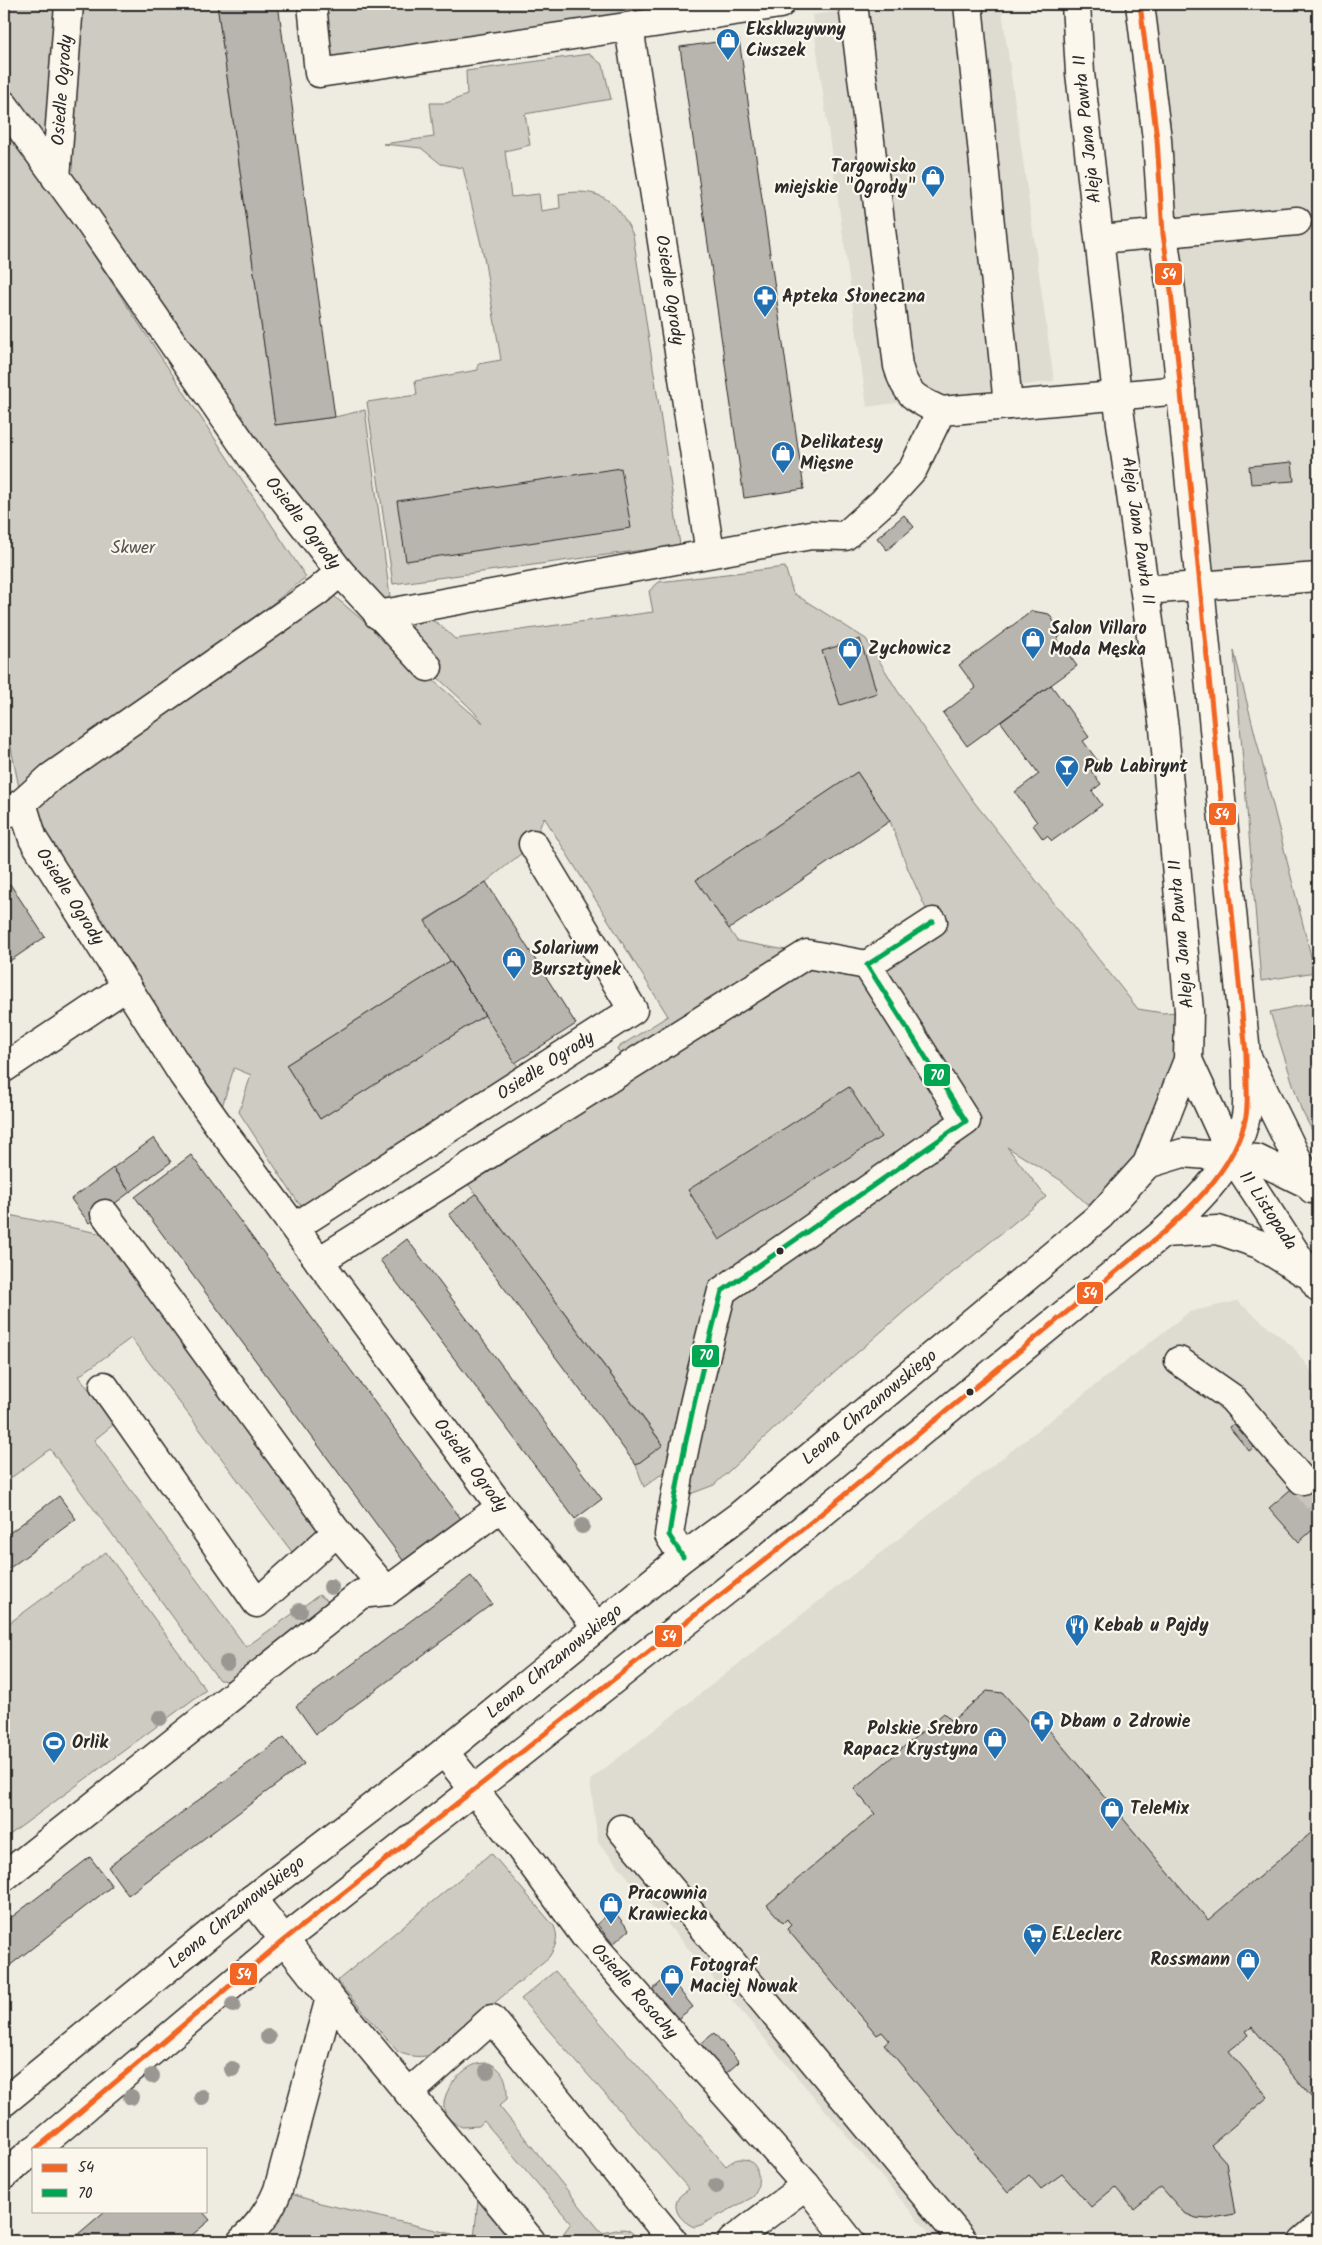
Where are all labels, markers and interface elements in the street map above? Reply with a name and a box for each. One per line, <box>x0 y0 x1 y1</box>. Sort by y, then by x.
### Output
place label: Ekskluzywny Ciuszek <box>746 16 846 66</box>
shop icon: Ekskluzywny Ciuszek <box>715 27 741 61</box>
street label: Osiedle Ogrody <box>44 33 81 147</box>
street label: Aleja Jana Pawła II <box>1066 53 1110 205</box>
place label: Targowisko miejskie "Ogrody" <box>774 153 916 203</box>
shop icon: Targowisko miejskie "Ogrody" <box>920 164 946 198</box>
street label: Osiedle Ogrody <box>647 233 692 348</box>
line badge: 54 <box>1154 262 1183 286</box>
text: 54 <box>1161 264 1177 286</box>
place label: Apteka Słoneczna <box>782 283 925 312</box>
pharmacy icon: Apteka Słoneczna <box>752 284 778 318</box>
place label: Delikatesy Mięsne <box>800 429 884 479</box>
shop icon: Delikatesy Mięsne <box>770 440 796 474</box>
street label: Aleja Jana Pawła II <box>1112 455 1162 607</box>
street label: Osiedle Ogrody <box>257 470 348 577</box>
park label: Skwer <box>111 534 156 563</box>
place label: Salon Villaro Moda Męska <box>1050 615 1147 665</box>
shop icon: Salon Villaro Moda Męska <box>1020 626 1046 660</box>
place label: Zychowicz <box>868 635 951 664</box>
shop icon: Zychowicz <box>837 636 863 670</box>
place label: Pub Labirynt <box>1084 753 1189 782</box>
bar icon: Pub Labirynt <box>1054 754 1080 788</box>
line badge: 54 <box>1208 802 1237 826</box>
text: 54 <box>1214 804 1230 826</box>
street label: Osiedle Ogrody <box>28 842 112 952</box>
street label: Aleja Jana Pawła II <box>1161 858 1203 1010</box>
place label: Solarium Bursztynek <box>532 935 622 985</box>
shop icon: Solarium Bursztynek <box>501 946 527 980</box>
street label: Osiedle Ogrody <box>491 1024 601 1108</box>
line badge: 70 <box>923 1063 951 1087</box>
text: 70 <box>930 1065 945 1087</box>
street label: 11 Listopada <box>1231 1165 1305 1256</box>
unlabelled marker <box>775 1246 785 1256</box>
line badge: 54 <box>1076 1281 1104 1305</box>
text: 54 <box>1082 1283 1098 1305</box>
street label: Leona Chrzanowskiego <box>795 1342 944 1473</box>
line badge: 70 <box>691 1344 720 1368</box>
text: 70 <box>699 1345 714 1367</box>
unlabelled marker <box>965 1387 975 1397</box>
street label: Osiedle Ogrody <box>426 1412 515 1519</box>
street label: Leona Chrzanowskiego <box>480 1597 629 1727</box>
place label: Kebab u Pajdy <box>1094 1612 1209 1641</box>
restaurant icon: Kebab u Pajdy <box>1064 1613 1090 1647</box>
line badge: 54 <box>654 1624 683 1648</box>
text: 54 <box>661 1626 677 1648</box>
place label: Dbam o Zdrowie <box>1060 1708 1191 1737</box>
pharmacy icon: Dbam o Zdrowie <box>1029 1709 1055 1743</box>
place label: Polskie Srebro Rapacz Krystyna <box>843 1715 978 1765</box>
shop icon: Polskie Srebro Rapacz Krystyna <box>982 1726 1008 1760</box>
place label: Orlik <box>72 1729 109 1758</box>
sports icon: Orlik <box>41 1730 67 1764</box>
place label: TeleMix <box>1130 1795 1189 1824</box>
shop icon: TeleMix <box>1099 1796 1125 1830</box>
street label: Leona Chrzanowskiego <box>161 1848 312 1977</box>
place label: Pracownia Krawiecka <box>628 1880 708 1930</box>
shop icon: Pracownia Krawiecka <box>598 1891 624 1925</box>
place label: E.Leclerc <box>1052 1921 1123 1950</box>
supermarket icon: E.Leclerc <box>1022 1922 1048 1956</box>
street label: Osiedle Rosochy <box>583 1937 685 2047</box>
place label: Rossmann <box>1150 1946 1230 1975</box>
shop icon: Rossmann <box>1235 1947 1261 1981</box>
place label: Fotograf Maciej Nowak <box>690 1952 798 2002</box>
line badge: 54 <box>229 1962 258 1986</box>
shop icon: Fotograf Maciej Nowak <box>659 1963 685 1997</box>
text: 54 <box>236 1964 252 1986</box>
legend <box>32 2148 208 2212</box>
text: 54 <box>78 2156 94 2180</box>
text: 70 <box>78 2182 93 2206</box>

